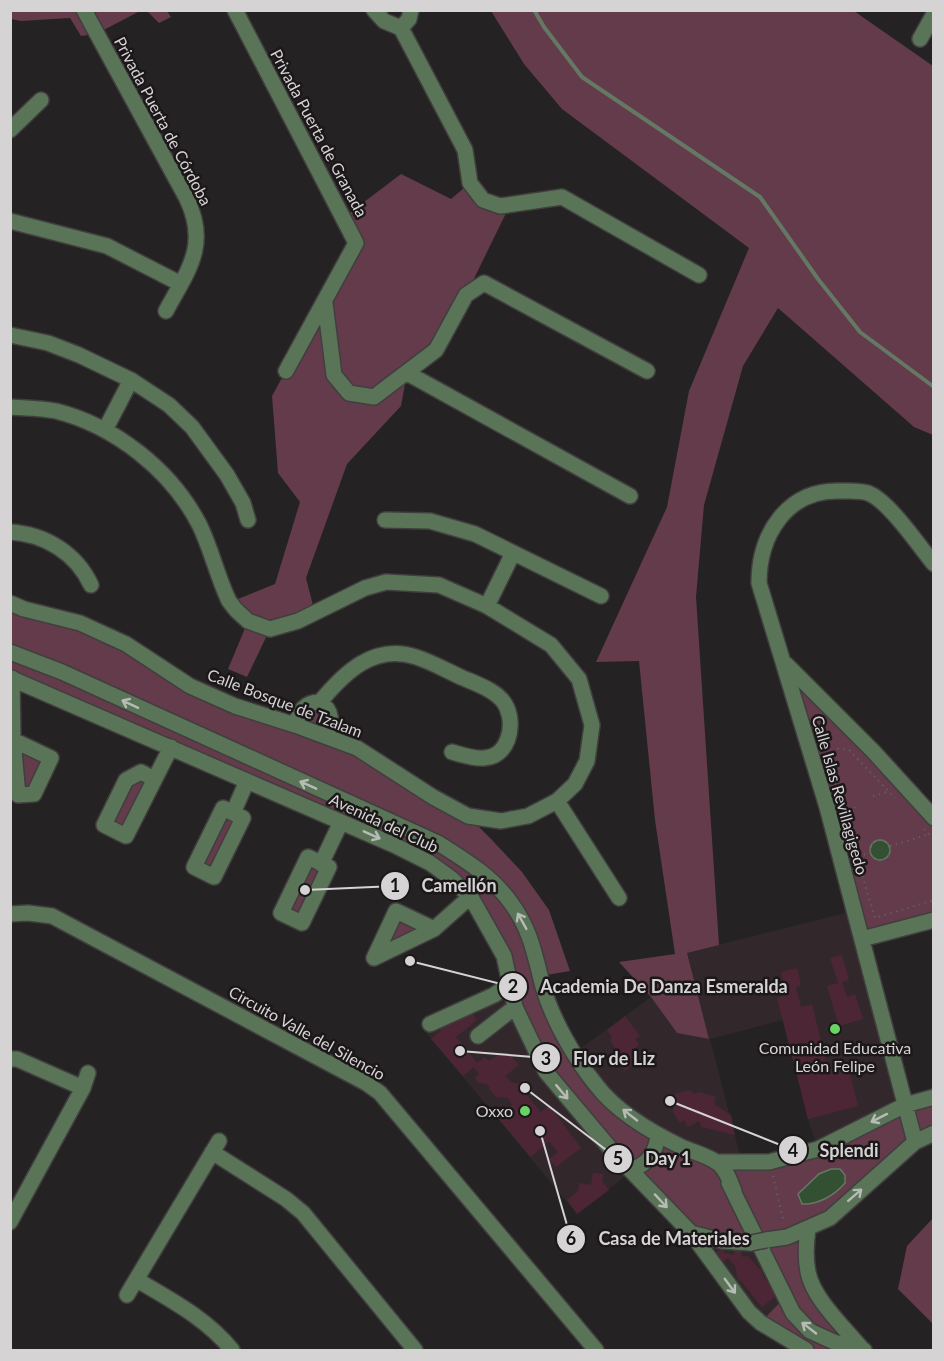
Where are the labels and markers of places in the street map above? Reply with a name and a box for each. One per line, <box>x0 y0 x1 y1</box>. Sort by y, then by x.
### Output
callout: Camellón <box>380 868 509 904</box>
callout: Academia De Danza Esmeralda <box>498 969 799 1005</box>
marker: Comunidad Educativa León Felipe <box>828 1022 842 1036</box>
place label: Comunidad Educativa León Felipe <box>759 1038 911 1075</box>
callout: Flor de Liz <box>531 1040 667 1076</box>
place label: Oxxo <box>476 1101 513 1120</box>
marker: Oxxo <box>518 1104 532 1118</box>
callout: Splendi <box>778 1132 890 1168</box>
callout: Day 1 <box>603 1141 703 1177</box>
callout: Casa de Materiales <box>556 1221 761 1257</box>

